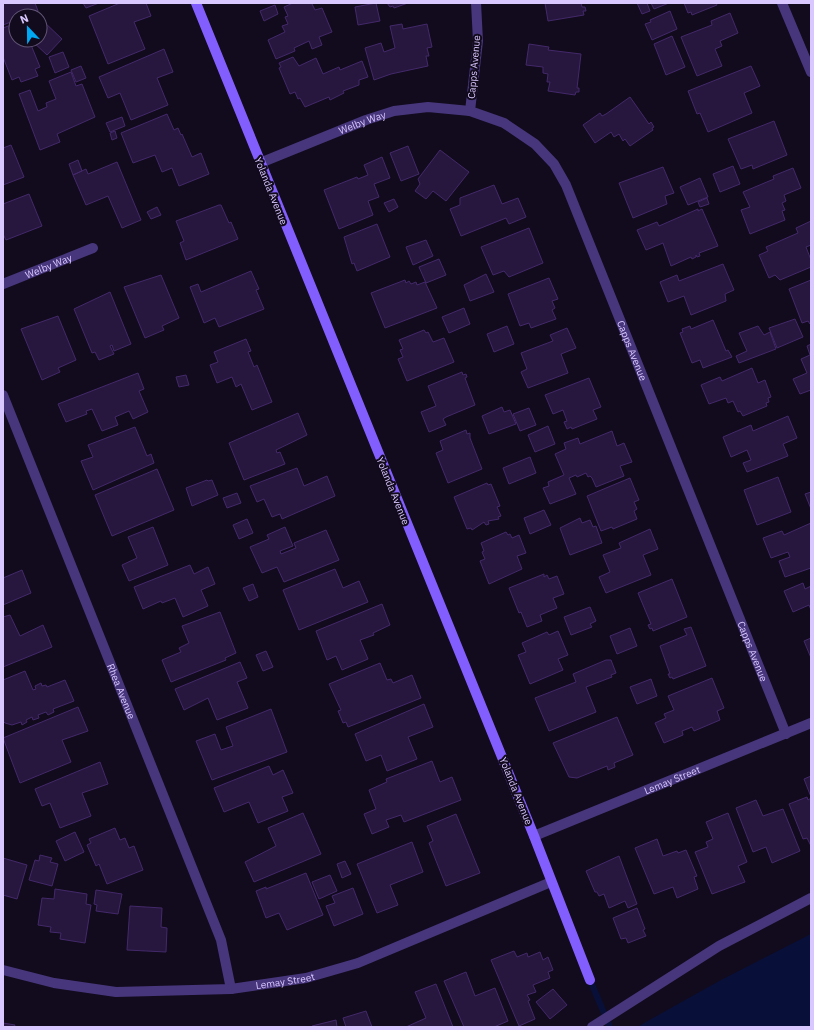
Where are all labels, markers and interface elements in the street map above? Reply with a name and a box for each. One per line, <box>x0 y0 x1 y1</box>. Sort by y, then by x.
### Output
north arrow <box>8 8 48 48</box>
text: N <box>18 11 31 27</box>
street label: Capps Avenue <box>465 34 483 99</box>
street label: Welby Way <box>337 108 387 137</box>
street label: Yolanda Avenue <box>252 155 291 227</box>
street label: Welby Way <box>23 251 74 281</box>
street label: Capps Avenue <box>614 318 650 383</box>
street label: Yolanda Avenue <box>374 455 413 527</box>
street label: Capps Avenue <box>735 619 771 684</box>
street label: Rhea Avenue <box>105 661 139 721</box>
street label: Yolanda Avenue <box>497 755 536 827</box>
street label: Lemay Street <box>642 762 702 797</box>
street label: Lemay Street <box>255 969 316 992</box>

